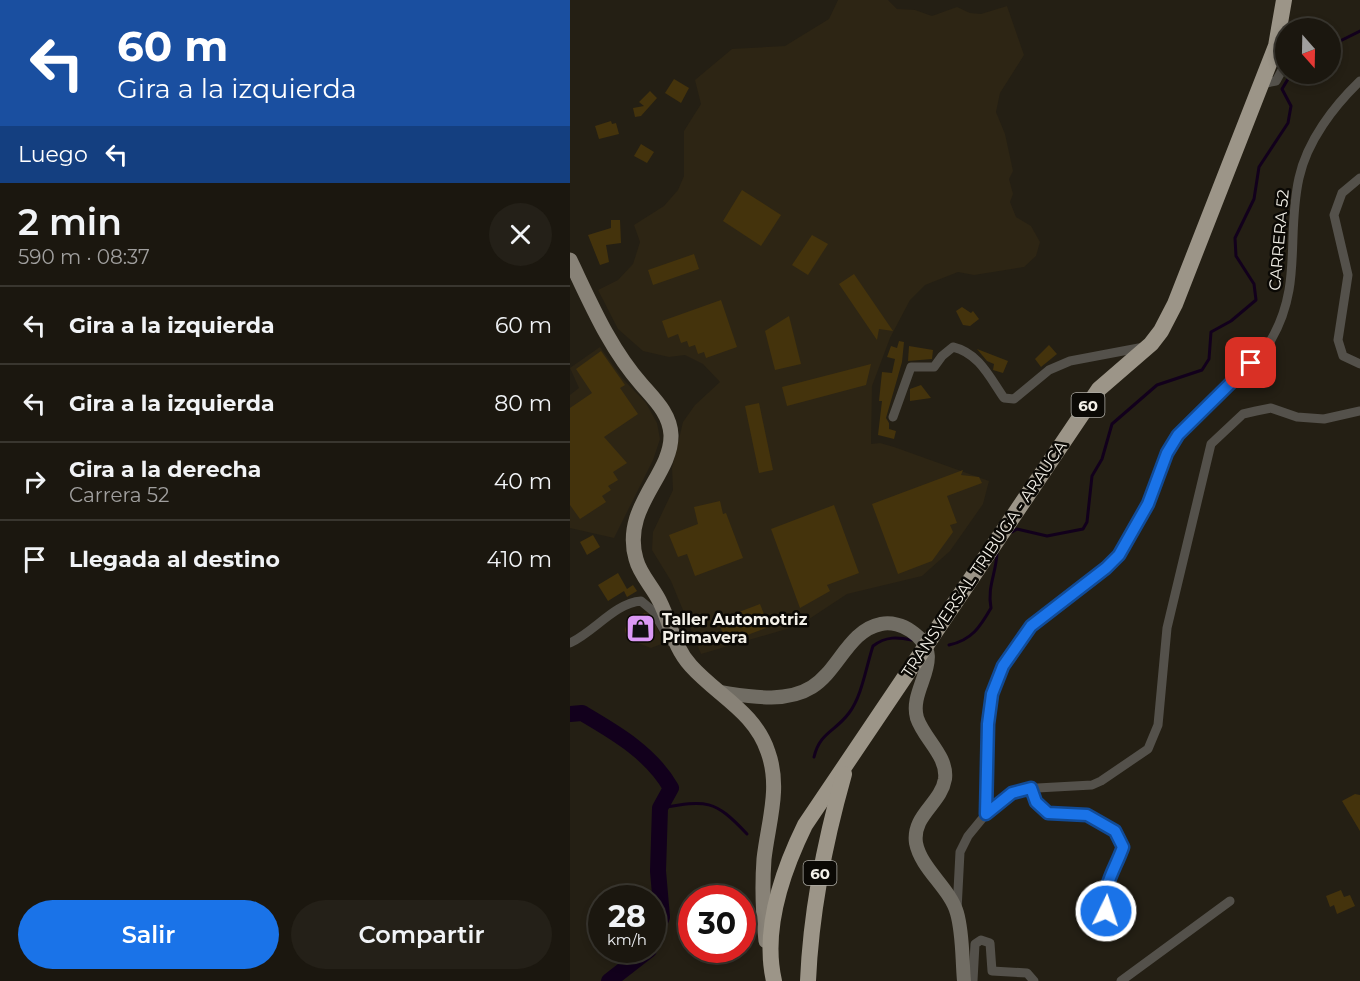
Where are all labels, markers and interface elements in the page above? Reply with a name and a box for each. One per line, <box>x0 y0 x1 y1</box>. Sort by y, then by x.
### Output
north arrow <box>1275 18 1341 84</box>
map controls <box>1275 18 1341 84</box>
text: 60 m <box>117 20 228 72</box>
icon: left <box>18 24 96 102</box>
text: Gira a la izquierda <box>117 72 357 105</box>
icon: left <box>100 138 133 171</box>
text: Luego <box>18 141 88 168</box>
street label: CARRERA 52 <box>1265 189 1293 291</box>
text: 2 min <box>18 200 122 244</box>
button: close <box>489 203 552 266</box>
text: 590 m · 08:37 <box>18 245 150 269</box>
icon: left <box>18 309 51 342</box>
text: Gira a la izquierda <box>69 312 275 339</box>
text: 60 m <box>495 312 552 339</box>
pin <box>1225 337 1276 388</box>
icon: arrive <box>1234 346 1267 379</box>
icon: left <box>18 387 51 420</box>
text: Gira a la izquierda <box>69 390 275 417</box>
text: 80 m <box>494 390 552 417</box>
road number: 60 <box>1072 393 1104 417</box>
street label: TRANSVERSAL TRIBUGA - ARAUCA <box>897 437 1071 681</box>
text: Gira a la derecha <box>69 456 261 483</box>
icon: right <box>18 465 51 498</box>
text: 40 m <box>494 468 552 495</box>
text: Carrera 52 <box>69 483 169 507</box>
icon: arrive <box>18 543 51 576</box>
text: Llegada al destino <box>69 546 280 573</box>
text: 410 m <box>486 546 552 573</box>
place label: Taller Automotriz Primavera <box>662 610 808 647</box>
shop icon: Taller Automotriz Primavera <box>625 612 657 644</box>
road number: 60 <box>804 861 836 885</box>
position arrow <box>1074 879 1138 943</box>
speed limit sign: 30 <box>678 885 756 963</box>
text: 28 <box>608 898 646 935</box>
button: Salir <box>18 900 279 969</box>
button: Compartir <box>291 900 552 969</box>
text: km/h <box>607 930 647 949</box>

